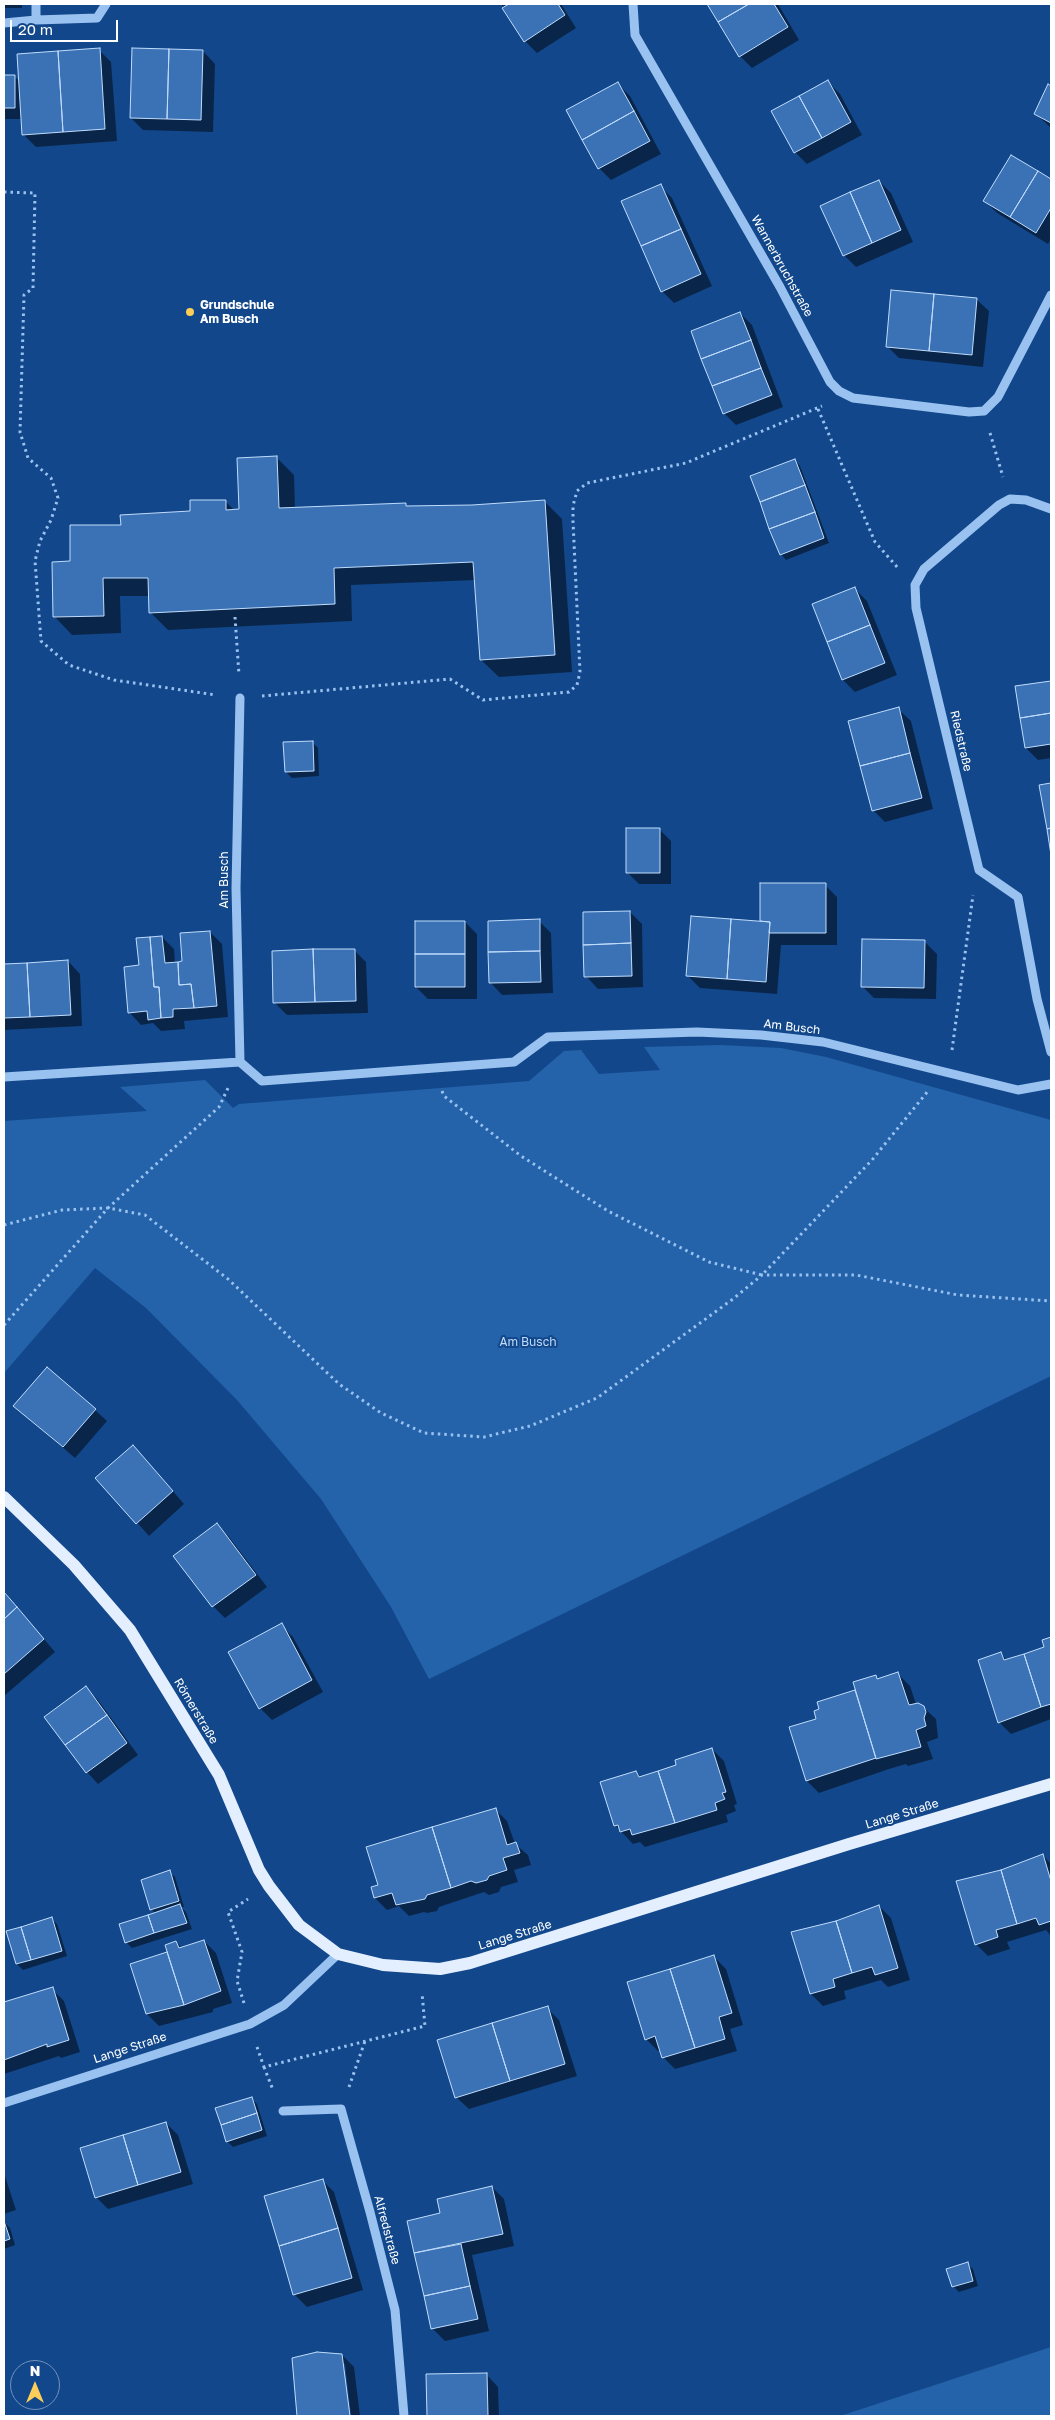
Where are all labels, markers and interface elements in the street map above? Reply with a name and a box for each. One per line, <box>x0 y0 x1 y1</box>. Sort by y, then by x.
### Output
scale bar <box>12 10 120 42</box>
text: 20 m <box>18 20 53 38</box>
street label: Wannerbruchstraße <box>748 213 816 319</box>
place label: Grundschule Am Busch <box>200 298 274 326</box>
marker: Grundschule Am Busch <box>184 306 196 318</box>
street label: Riedstraße <box>947 709 975 773</box>
street label: Am Busch <box>217 851 231 909</box>
street label: Am Busch <box>763 1016 821 1038</box>
park label: Am Busch <box>499 1335 557 1349</box>
street label: Römerstraße <box>171 1676 221 1746</box>
street label: Lange Straße <box>864 1796 940 1832</box>
street label: Lange Straße <box>477 1917 553 1953</box>
street label: Lange Straße <box>92 2029 168 2067</box>
street label: Alfredstraße <box>371 2194 403 2266</box>
north arrow <box>10 2360 60 2410</box>
text: N <box>30 2362 40 2379</box>

